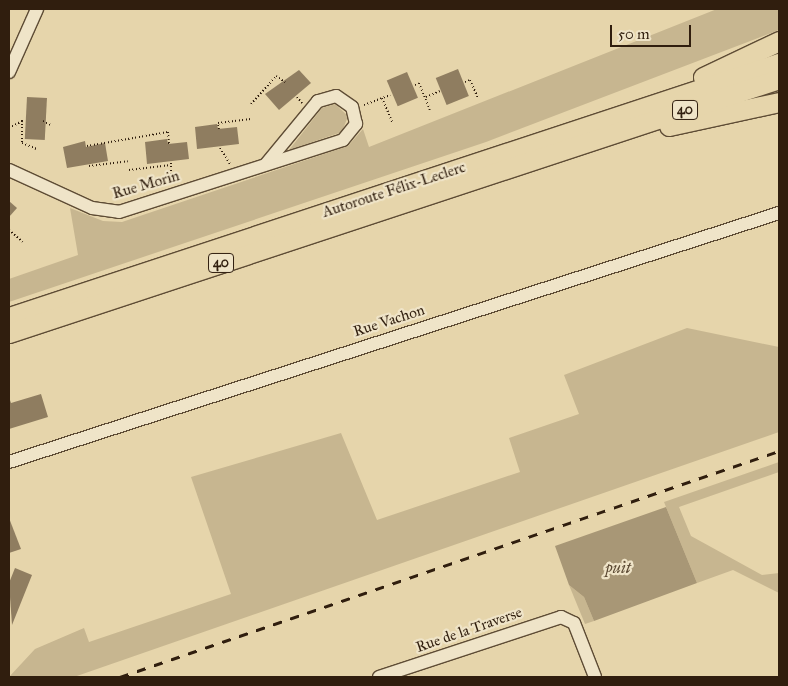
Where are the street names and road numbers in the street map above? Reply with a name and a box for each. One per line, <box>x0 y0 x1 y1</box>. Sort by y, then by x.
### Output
road number: 40 <box>671 98 699 122</box>
street label: Autoroute Félix-Leclerc <box>320 158 468 222</box>
street label: Rue Morin <box>111 167 181 203</box>
road number: 40 <box>207 252 235 274</box>
street label: Rue Vachon <box>351 301 427 341</box>
street label: Rue de la Traverse <box>414 603 524 657</box>

